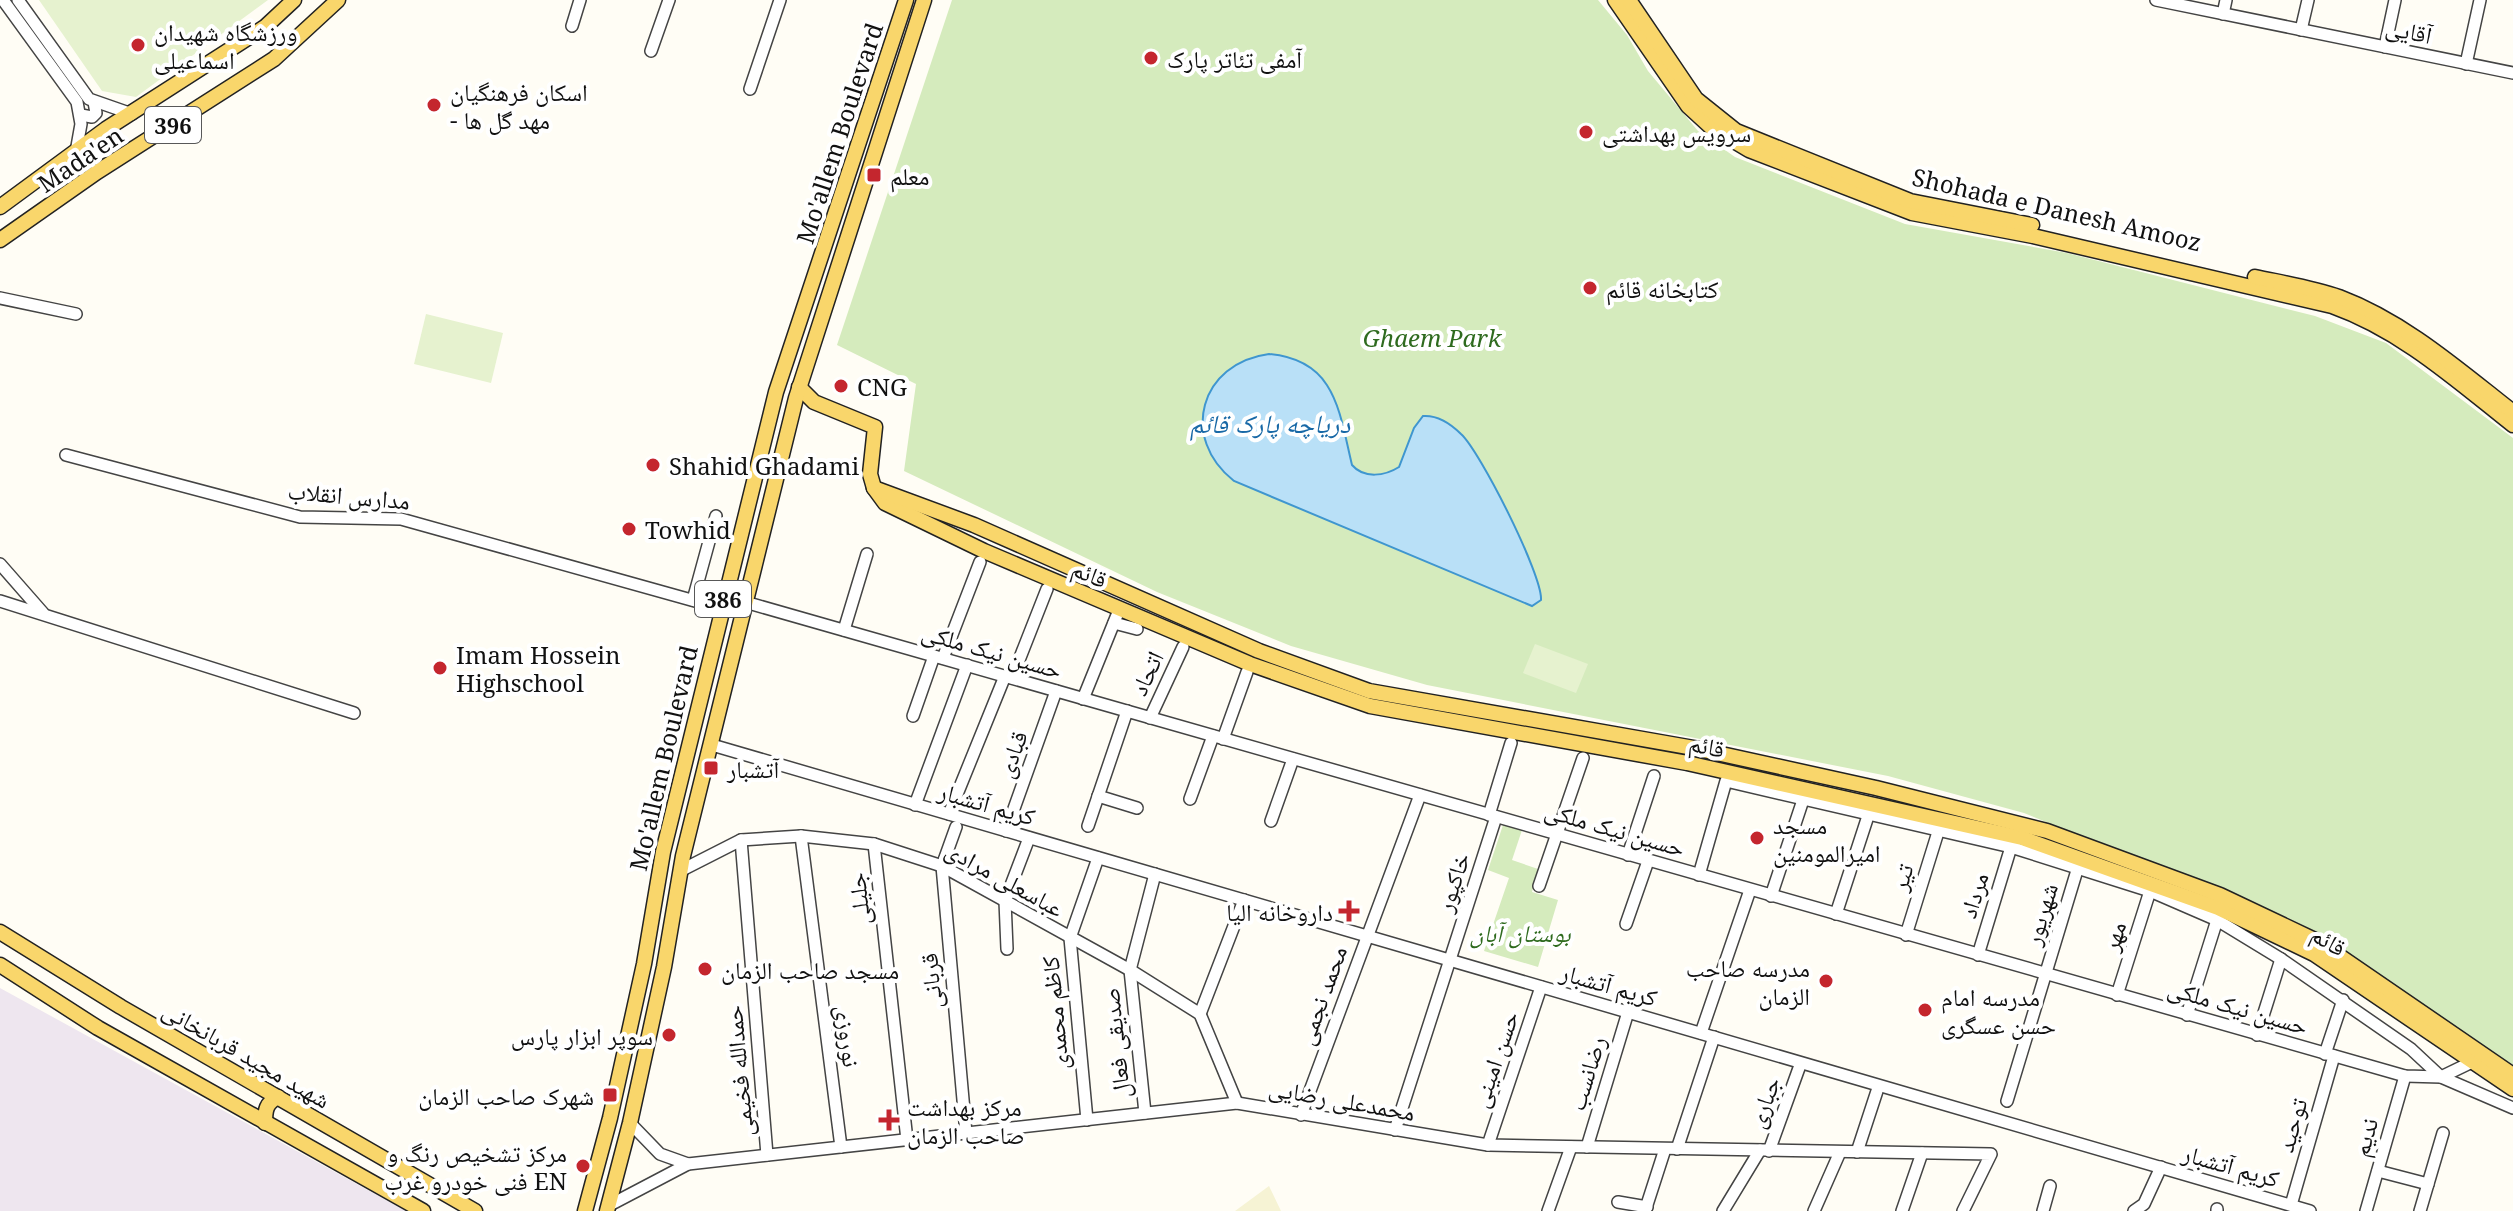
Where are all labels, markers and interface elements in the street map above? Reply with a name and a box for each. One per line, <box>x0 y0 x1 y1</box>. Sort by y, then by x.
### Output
street label: آقایی <box>2383 9 2436 51</box>
place label: ورزشگاه شهیدان اسماعیلی <box>154 15 297 76</box>
street label: Mo'allem Boulevard <box>788 18 890 248</box>
marker: ورزشگاه شهیدان اسماعیلی <box>129 36 147 54</box>
place label: آمفی تئاتر پارک <box>1167 42 1303 75</box>
marker: آمفی تئاتر پارک <box>1142 49 1160 67</box>
place label: اسکان فرهنگیان - مهد گل ها <box>450 75 588 136</box>
marker: اسکان فرهنگیان - مهد گل ها <box>425 96 443 114</box>
road number: 396 <box>145 107 201 143</box>
place label: سرویس بهداشتی <box>1602 116 1751 149</box>
street label: Mada'en <box>31 118 129 200</box>
marker: سرویس بهداشتی <box>1577 123 1595 141</box>
place label: معلم <box>890 159 929 193</box>
street label: Shohada e Danesh Amooz <box>1909 160 2205 258</box>
marker: معلم <box>865 166 883 184</box>
place label: کتابخانه قائم <box>1606 272 1718 306</box>
marker: کتابخانه قائم <box>1581 279 1599 297</box>
park label: Ghaem Park <box>1363 321 1503 354</box>
place label: CNG <box>857 370 907 403</box>
marker: CNG <box>832 377 850 395</box>
water label: دریاچه پارک قائم <box>1190 405 1351 441</box>
place label: Shahid Ghadami <box>669 449 860 482</box>
marker: Shahid Ghadami <box>644 456 662 474</box>
street label: مدارس انقلاب <box>286 473 412 517</box>
place label: Towhid <box>645 513 731 546</box>
marker: Towhid <box>620 520 638 538</box>
street label: قائم <box>1067 551 1113 596</box>
road number: 386 <box>695 581 751 617</box>
street label: حسین نیک ملکی <box>918 614 1066 686</box>
place label: Imam Hossein Highschool <box>456 638 620 699</box>
street label: Mo'allem Boulevard <box>621 642 705 874</box>
street label: اتحاد <box>1121 645 1171 701</box>
marker: Imam Hossein Highschool <box>431 659 449 677</box>
street label: قائم <box>1686 725 1728 766</box>
street label: قبادی <box>987 726 1035 782</box>
place label: آتشبار <box>726 752 780 785</box>
marker: آتشبار <box>702 759 720 777</box>
street label: کریم آتشبار <box>934 773 1039 833</box>
street label: حسین نیک ملکی <box>1541 792 1689 864</box>
place label: مسجد امیرالمومنین <box>1773 808 1881 869</box>
marker: مسجد امیرالمومنین <box>1748 829 1766 847</box>
street label: عباسعلی مرادی <box>940 832 1070 924</box>
street label: خاکپور <box>1427 848 1477 917</box>
street label: تیر <box>1881 859 1921 895</box>
street label: مرداد <box>1950 868 1996 922</box>
street label: جلیلی <box>839 871 877 927</box>
street label: شهریور <box>2015 879 2065 950</box>
place label: داروخانه الیا <box>1226 895 1333 928</box>
marker: داروخانه الیا <box>1340 902 1358 920</box>
park label: بوستان آبان <box>1469 916 1571 949</box>
street label: مهر <box>2092 917 2133 956</box>
street label: قائم <box>2305 917 2353 964</box>
street label: محمد نجمی <box>1288 941 1354 1049</box>
place label: مدرسه صاحب الزمان <box>1686 951 1810 1012</box>
street label: قربانی <box>911 952 949 1010</box>
place label: مسجد صاحب الزمان <box>721 953 899 986</box>
street label: کریم آتشبار <box>1556 954 1661 1014</box>
street label: کاظم محمدی <box>1033 955 1076 1071</box>
marker: مسجد صاحب الزمان <box>696 960 714 978</box>
street label: حسین نیک ملکی <box>2164 970 2312 1042</box>
marker: مدرسه صاحب الزمان <box>1817 972 1835 990</box>
place label: مدرسه امام حسن عسگری <box>1941 980 2056 1041</box>
street label: صدیقی فعال <box>1093 986 1137 1100</box>
street label: شهید مجید قربانخانی <box>157 993 337 1115</box>
marker: مدرسه امام حسن عسگری <box>1916 1001 1934 1019</box>
street label: نوروزی <box>829 1003 869 1069</box>
street label: حمدالله فخیمی <box>716 1004 760 1138</box>
street label: حسن امینی <box>1462 1006 1526 1112</box>
place label: سوپر ابزار پارس <box>511 1019 653 1052</box>
marker: سوپر ابزار پارس <box>660 1026 678 1044</box>
street label: رضانسب <box>1559 1032 1613 1114</box>
street label: محمدعلی رضایی <box>1266 1070 1418 1128</box>
street label: جباری <box>1739 1072 1787 1132</box>
place label: شهرک صاحب الزمان <box>418 1079 594 1112</box>
marker: شهرک صاحب الزمان <box>601 1086 619 1104</box>
place label: مرکز بهداشت صاحب الزمان <box>907 1090 1025 1151</box>
street label: توحید <box>2268 1094 2314 1156</box>
marker: مرکز بهداشت صاحب الزمان <box>878 1109 900 1131</box>
street label: ندیم <box>2343 1114 2386 1161</box>
street label: کریم آتشبار <box>2178 1135 2283 1195</box>
place label: مرکز تشخیص رنگ و فنی خودرو غرب EN <box>384 1136 567 1197</box>
marker: مرکز تشخیص رنگ و فنی خودرو غرب EN <box>574 1157 592 1175</box>

